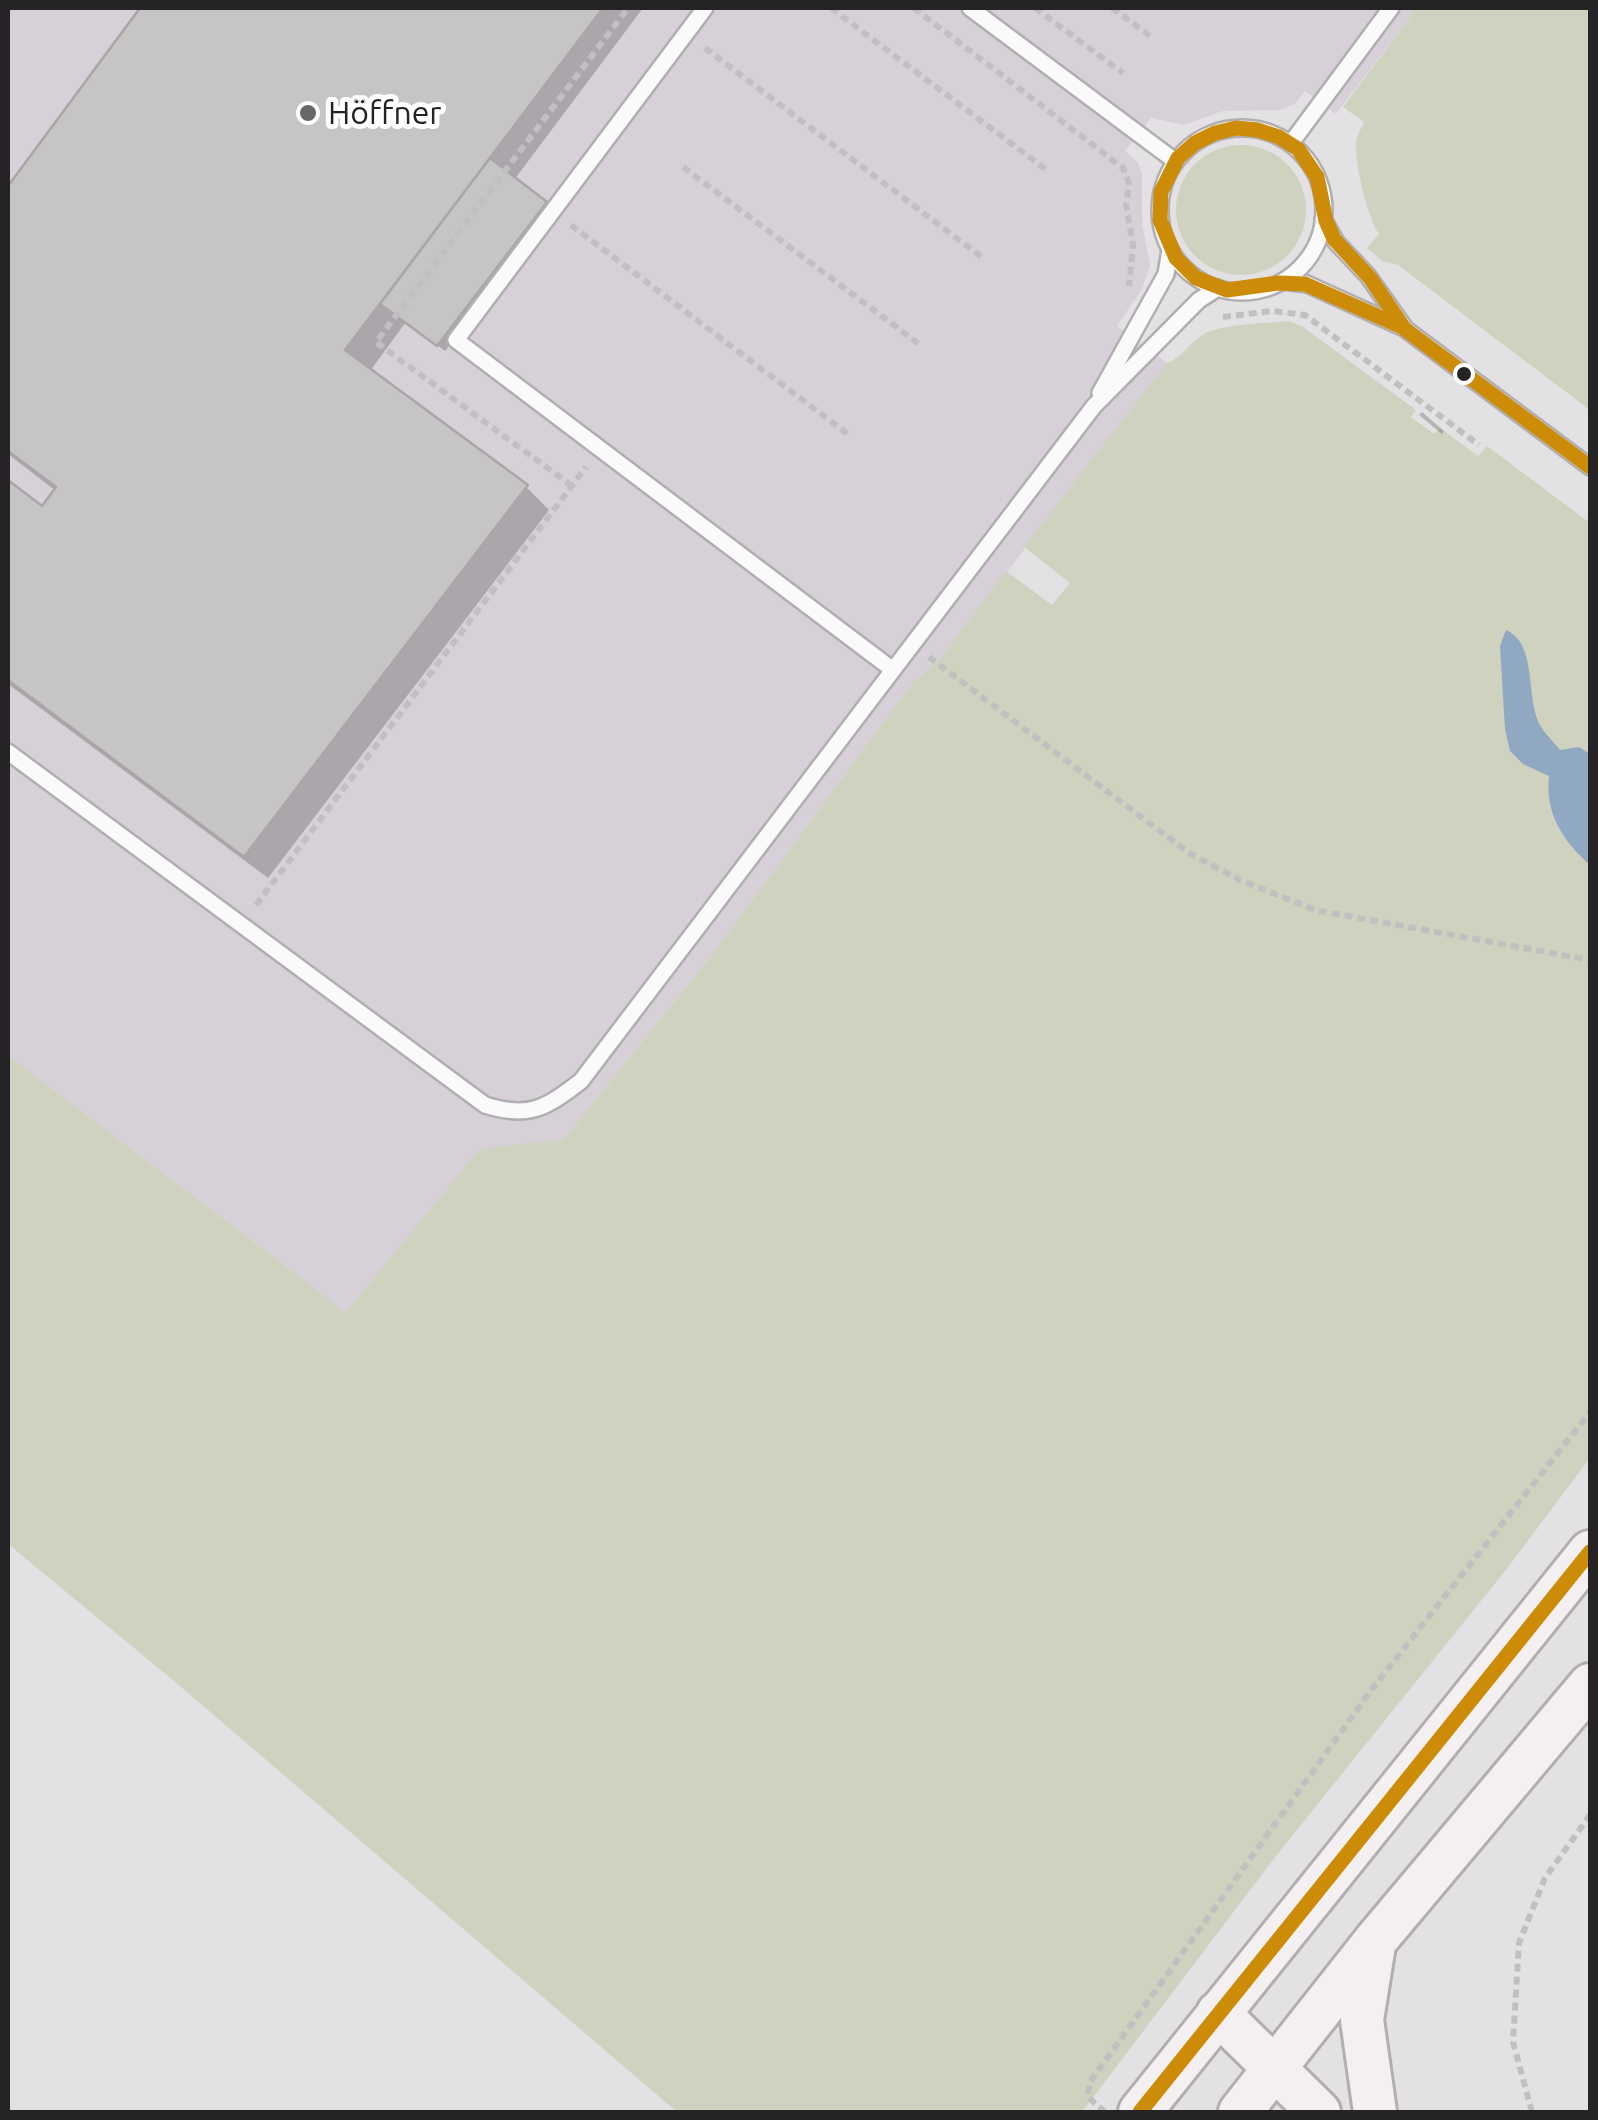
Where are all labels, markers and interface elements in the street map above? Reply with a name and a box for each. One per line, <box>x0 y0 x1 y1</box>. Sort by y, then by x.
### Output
place label: Höffner <box>328 94 441 132</box>
marker: Höffner <box>297 102 319 124</box>
unlabelled marker <box>1454 364 1474 384</box>

